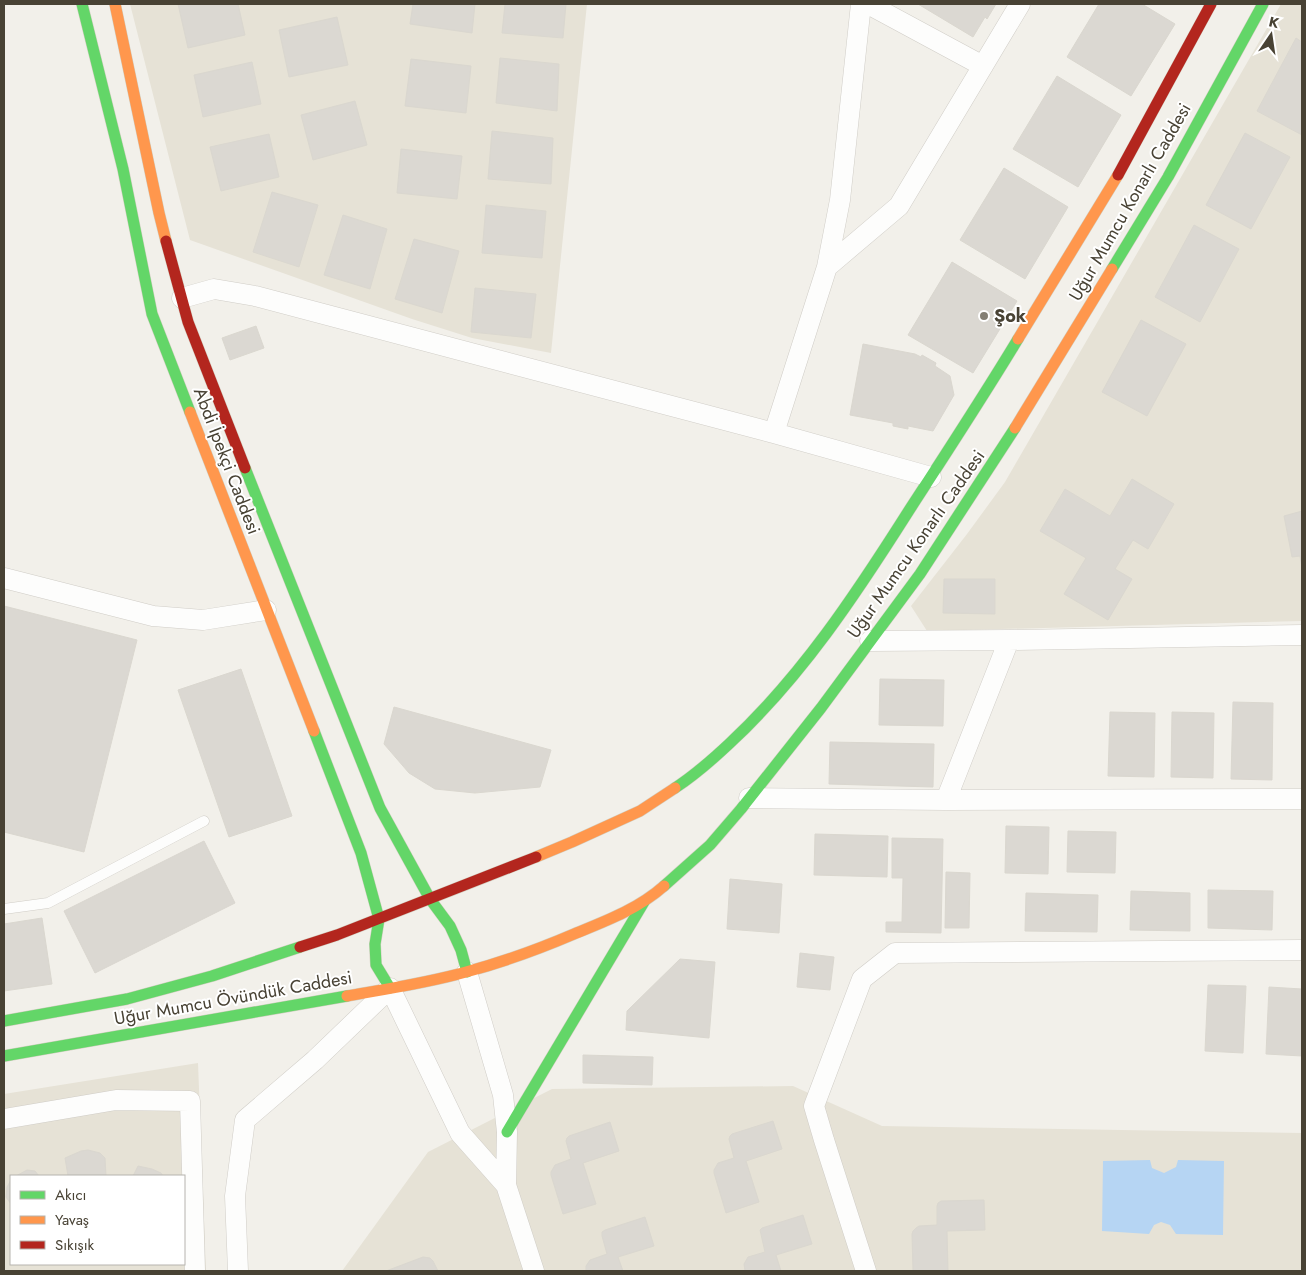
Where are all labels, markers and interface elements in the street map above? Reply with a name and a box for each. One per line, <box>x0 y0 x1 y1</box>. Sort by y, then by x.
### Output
north arrow <box>1246 10 1296 60</box>
text: K <box>1267 11 1281 33</box>
street label: Uğur Mumcu Konarlı Caddesi <box>1063 98 1197 306</box>
place label: Şok <box>994 303 1027 329</box>
marker: Şok <box>978 310 990 322</box>
street label: Abdi İpekçi Caddesi <box>187 384 267 538</box>
street label: Uğur Mumcu Konarlı Caddesi <box>841 444 991 644</box>
street label: Uğur Mumcu Övündük Caddesi <box>112 964 354 1032</box>
legend <box>10 1175 185 1265</box>
text: Akıcı <box>55 1184 86 1206</box>
text: Yavaş <box>55 1209 89 1231</box>
text: Sıkışık <box>55 1234 95 1256</box>

